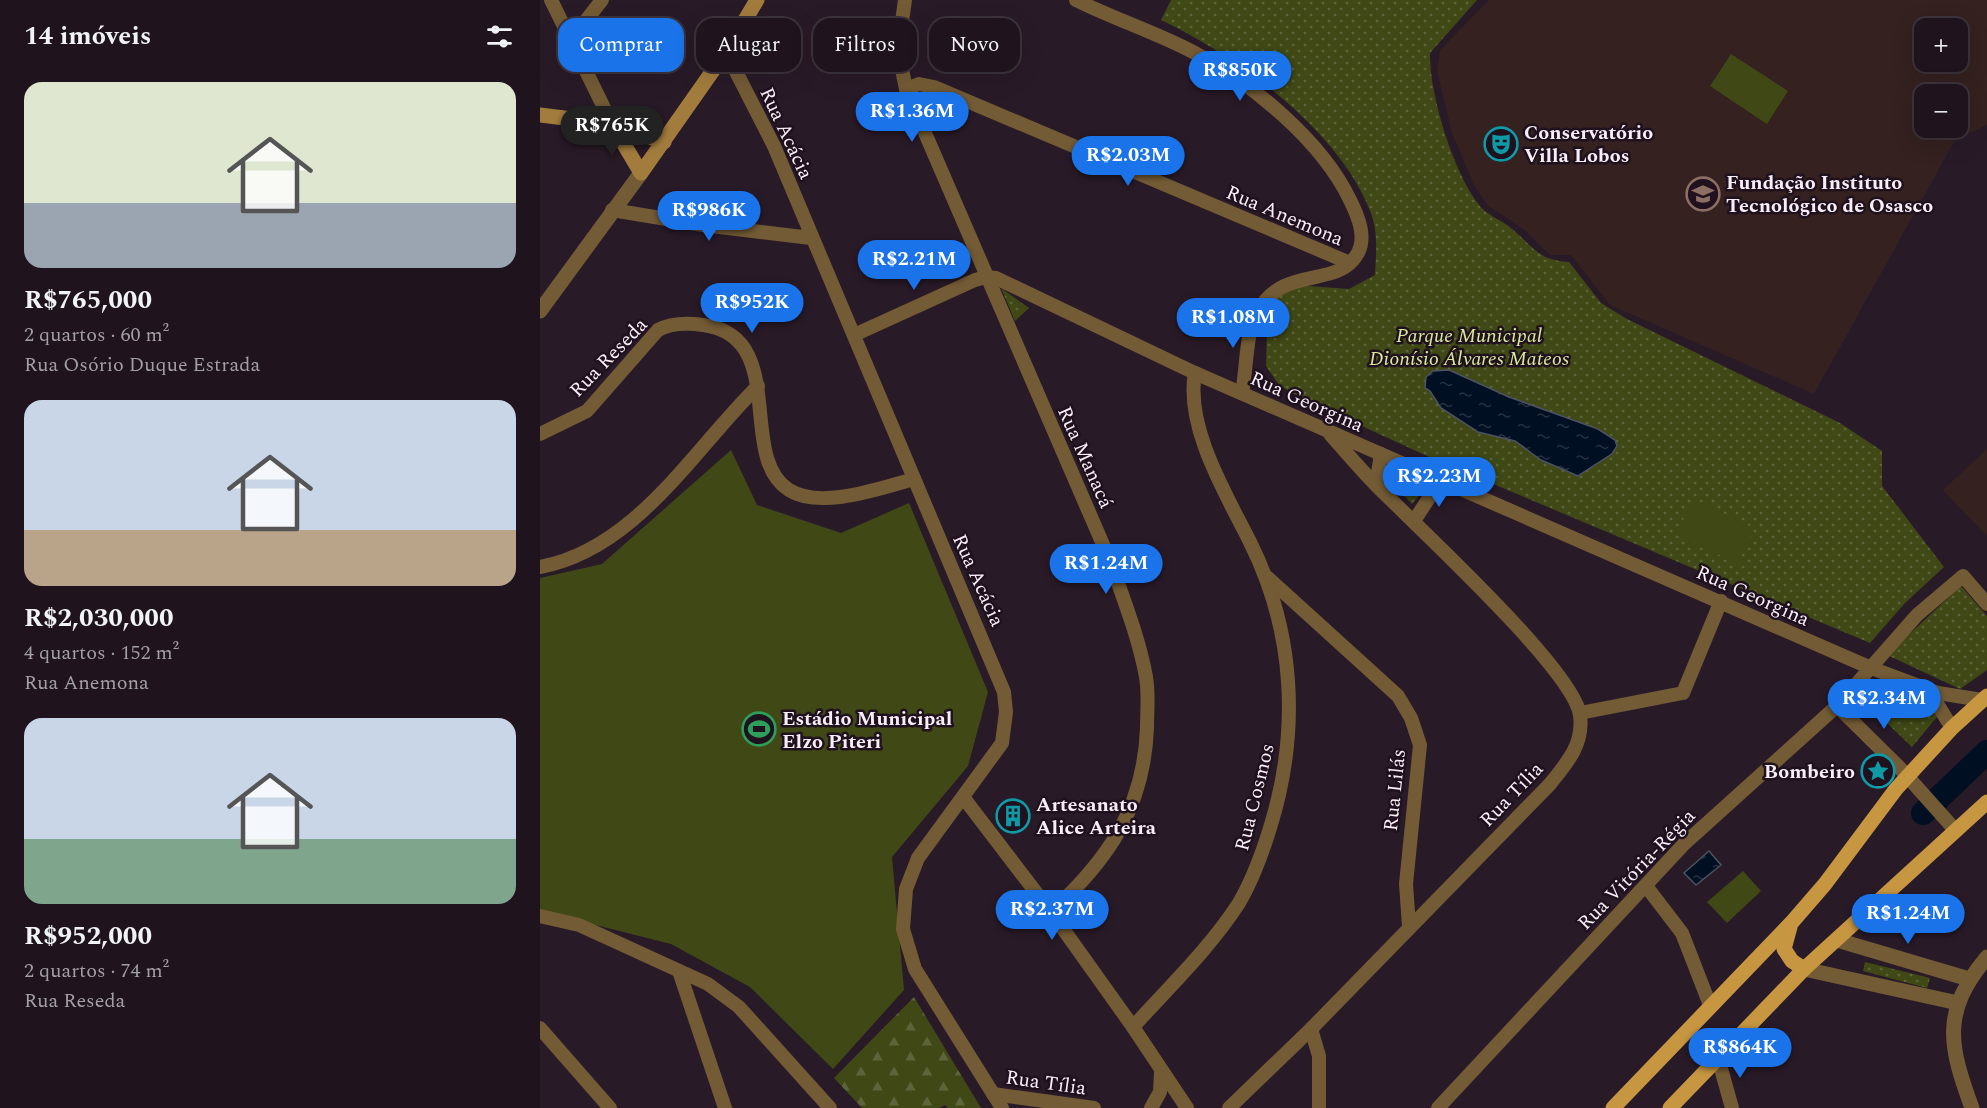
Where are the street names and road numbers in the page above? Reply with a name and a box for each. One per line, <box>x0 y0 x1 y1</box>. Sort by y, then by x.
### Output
street label: Rua Acácia <box>752 82 821 185</box>
street label: Rua Anemona <box>1221 178 1348 254</box>
street label: Rua Reseda <box>563 311 655 405</box>
street label: Rua Georgina <box>1245 364 1368 440</box>
street label: Rua Manacá <box>1049 402 1121 513</box>
street label: Rua Acácia <box>944 529 1012 632</box>
street label: Rua Georgina <box>1691 558 1814 634</box>
street label: Rua Cosmos <box>1227 740 1283 854</box>
street label: Rua Lilás <box>1376 748 1414 833</box>
street label: Rua Tília <box>1473 755 1551 834</box>
street label: Rua Vitória-Régia <box>1571 802 1703 937</box>
street label: Rua Tília <box>1004 1063 1088 1104</box>

